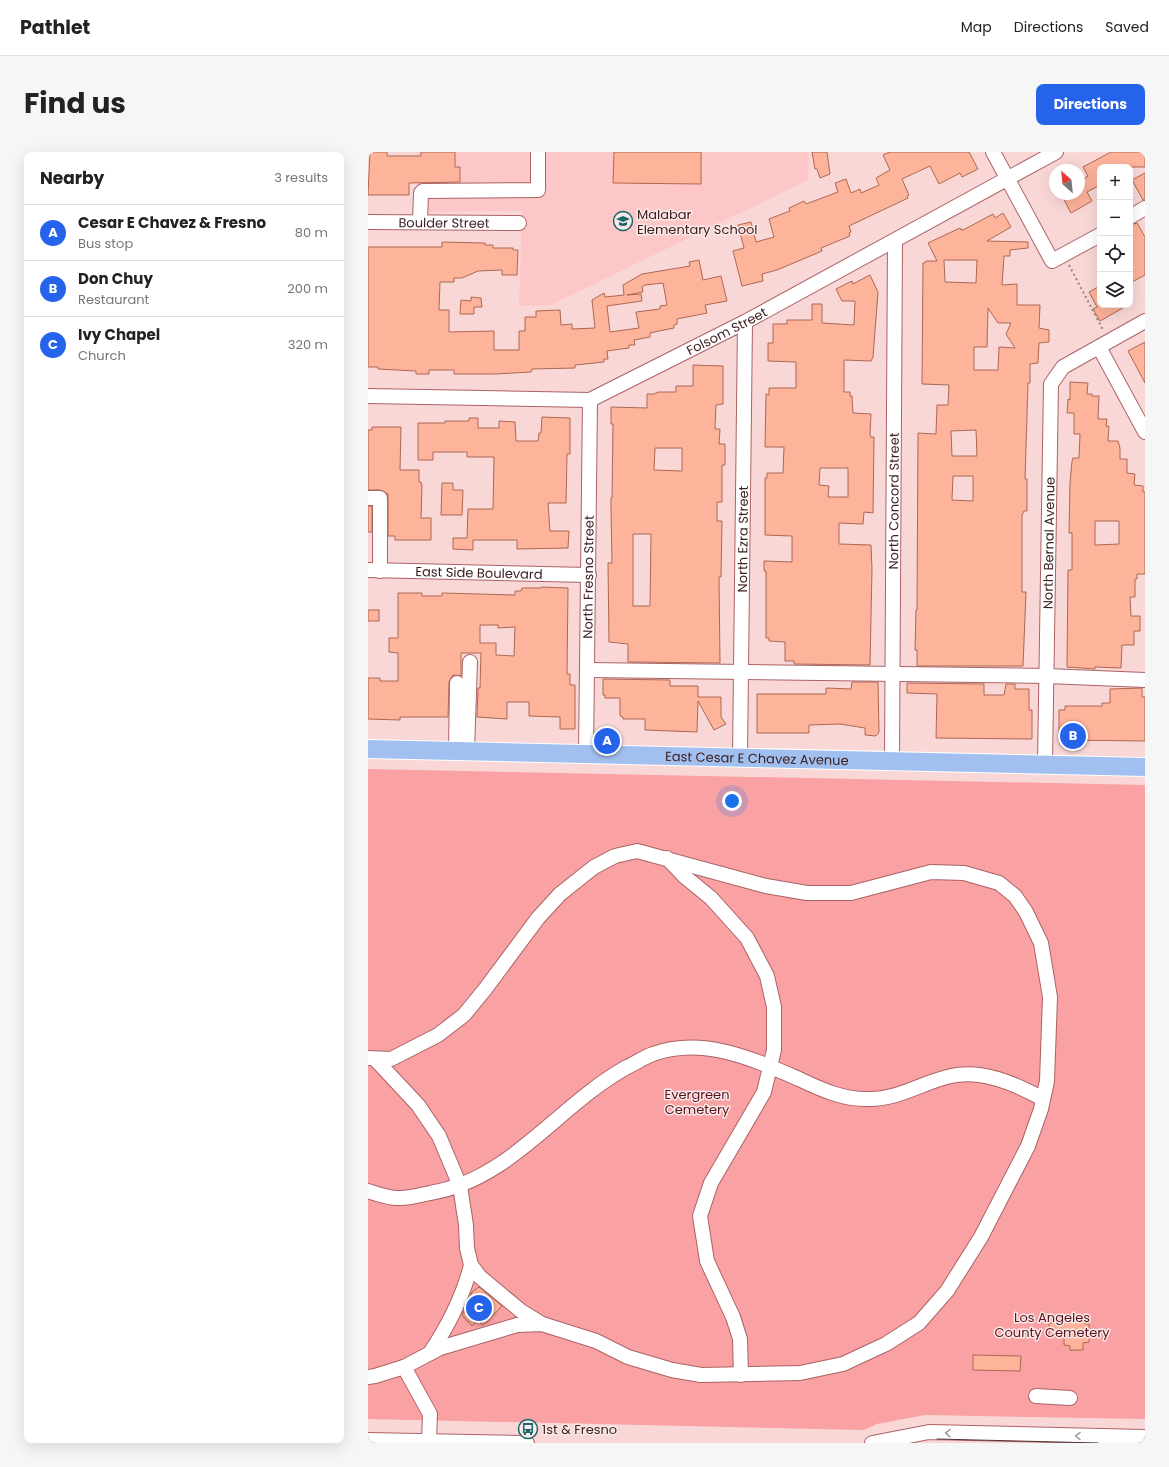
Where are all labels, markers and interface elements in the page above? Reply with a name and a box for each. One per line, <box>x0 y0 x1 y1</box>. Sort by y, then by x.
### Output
text: Pathlet <box>20 14 90 41</box>
text: Map <box>961 17 992 37</box>
text: Directions <box>1014 17 1083 37</box>
text: Saved <box>1105 17 1149 37</box>
text: Find us <box>24 84 126 123</box>
button: Directions <box>1036 84 1145 125</box>
north arrow <box>1049 164 1085 200</box>
map controls <box>1097 164 1133 308</box>
button: + <box>1097 164 1133 200</box>
text: Nearby <box>40 166 104 190</box>
text: 3 results <box>274 168 328 187</box>
button: − <box>1097 200 1133 236</box>
place label: Malabar Elementary School <box>637 205 758 239</box>
school or university icon: Malabar Elementary School <box>612 210 634 232</box>
text: Cesar E Chavez & Fresno <box>78 212 266 233</box>
street label: Boulder Street <box>398 213 490 233</box>
text: A <box>48 223 58 242</box>
text: 80 m <box>295 223 328 242</box>
text: Bus stop <box>78 234 133 253</box>
button: locate <box>1097 236 1133 272</box>
text: Don Chuy <box>78 268 153 289</box>
button: layers <box>1097 272 1133 308</box>
text: B <box>49 279 57 298</box>
text: 200 m <box>287 279 328 298</box>
text: Restaurant <box>78 290 149 309</box>
street label: Folsom Street <box>683 303 771 360</box>
text: Ivy Chapel <box>78 324 160 345</box>
text: C <box>48 335 58 354</box>
text: 320 m <box>288 335 328 354</box>
text: Church <box>78 346 126 365</box>
street label: North Concord Street <box>884 432 904 570</box>
street label: North Bernal Avenue <box>1038 477 1060 609</box>
street label: North Ezra Street <box>733 485 753 592</box>
street label: North Fresno Street <box>578 515 599 639</box>
street label: East Side Boulevard <box>415 562 543 584</box>
pin: B <box>1060 721 1086 751</box>
pin: A <box>594 726 620 756</box>
street label: East Cesar E Chavez Avenue <box>665 747 849 770</box>
your location <box>722 791 742 811</box>
park label: Evergreen Cemetery <box>665 1085 730 1119</box>
pin: C <box>466 1293 492 1323</box>
park label: Los Angeles County Cemetery <box>994 1308 1110 1342</box>
bus stop icon: 1st & Fresno <box>517 1418 539 1440</box>
place label: 1st & Fresno <box>542 1420 617 1439</box>
one-way arrow <box>945 1428 951 1437</box>
one-way arrow <box>1075 1432 1081 1440</box>

